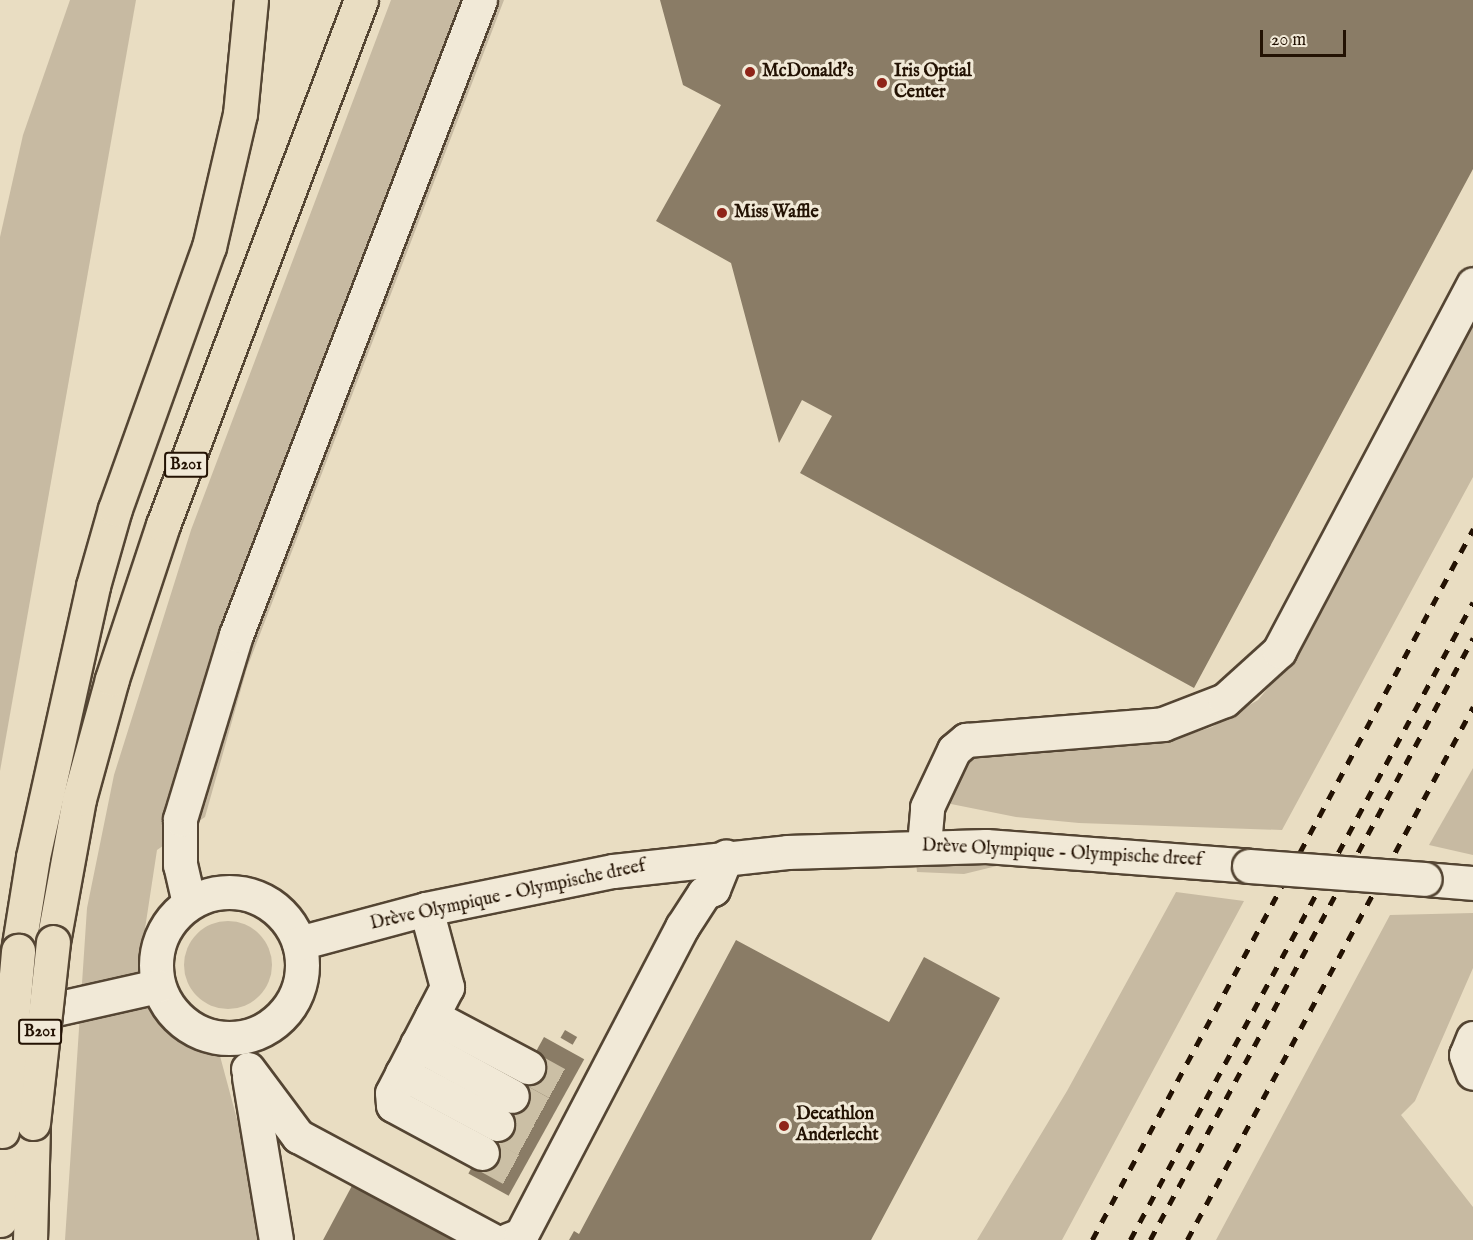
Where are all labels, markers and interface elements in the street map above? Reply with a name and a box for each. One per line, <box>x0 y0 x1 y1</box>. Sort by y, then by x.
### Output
scale bar <box>1263 18 1348 56</box>
text: 20 m <box>1271 29 1306 52</box>
place label: McDonald's <box>762 61 854 83</box>
place label: Iris Optial Center <box>894 62 972 104</box>
marker: McDonald's <box>743 65 757 79</box>
marker: Iris Optial Center <box>875 76 889 90</box>
place label: Miss Waffle <box>734 202 819 224</box>
marker: Miss Waffle <box>715 206 729 220</box>
road number: B201 <box>164 452 208 478</box>
street label: Drève Olympique - Olympische dreef <box>921 836 1203 872</box>
street label: Drève Olympique - Olympische dreef <box>368 856 648 936</box>
road number: B201 <box>18 1019 63 1045</box>
place label: Decathlon Anderlecht <box>796 1105 879 1148</box>
marker: Decathlon Anderlecht <box>777 1119 791 1133</box>

